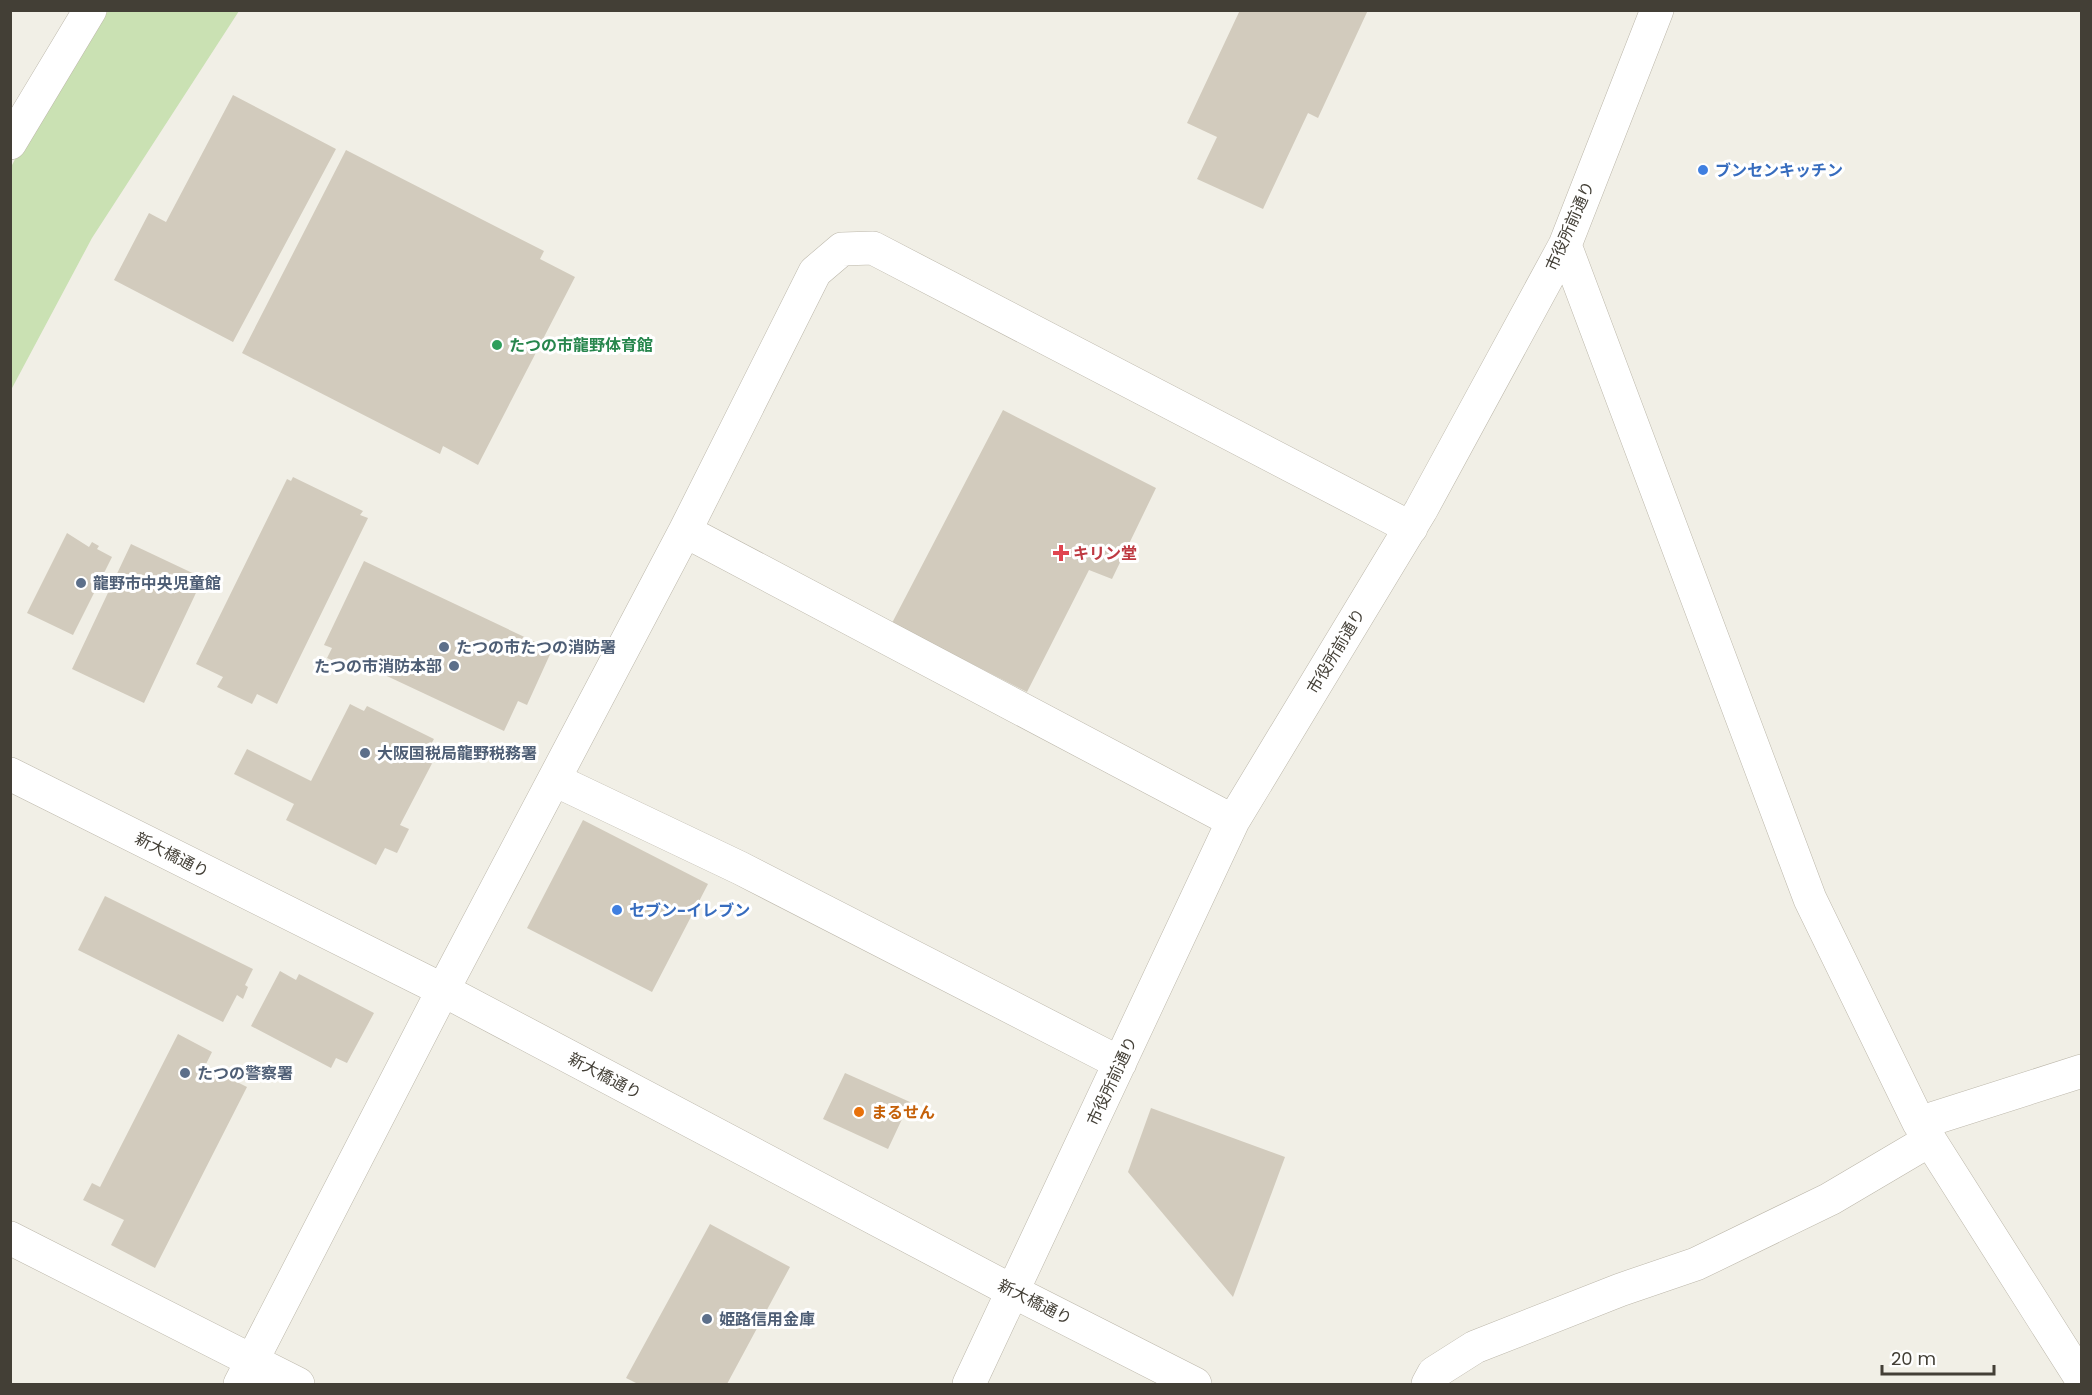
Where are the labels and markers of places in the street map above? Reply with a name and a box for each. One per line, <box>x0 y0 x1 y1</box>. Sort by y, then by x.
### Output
place label: ブンセンキッチン <box>1715 159 1843 182</box>
marker: ブンセンキッチン <box>1696 163 1710 177</box>
place label: たつの市龍野体育館 <box>509 334 653 357</box>
marker: たつの市龍野体育館 <box>490 338 504 352</box>
place label: キリン堂 <box>1073 542 1137 565</box>
marker: キリン堂 <box>1054 546 1068 560</box>
place label: 龍野市中央児童館 <box>93 572 221 595</box>
marker: 龍野市中央児童館 <box>74 576 88 590</box>
place label: たつの市たつの消防署 <box>456 636 616 659</box>
marker: たつの市たつの消防署 <box>437 640 451 654</box>
place label: たつの市消防本部 <box>314 655 442 678</box>
marker: たつの市消防本部 <box>447 659 461 673</box>
place label: 大阪国税局龍野税務署 <box>377 742 537 765</box>
marker: 大阪国税局龍野税務署 <box>358 746 372 760</box>
place label: セブン-イレブン <box>629 899 750 922</box>
marker: セブン-イレブン <box>610 903 624 917</box>
place label: たつの警察署 <box>197 1062 293 1085</box>
marker: たつの警察署 <box>178 1066 192 1080</box>
place label: まるせん <box>871 1101 935 1124</box>
marker: まるせん <box>852 1105 866 1119</box>
place label: 姫路信用金庫 <box>719 1308 815 1331</box>
marker: 姫路信用金庫 <box>700 1312 714 1326</box>

